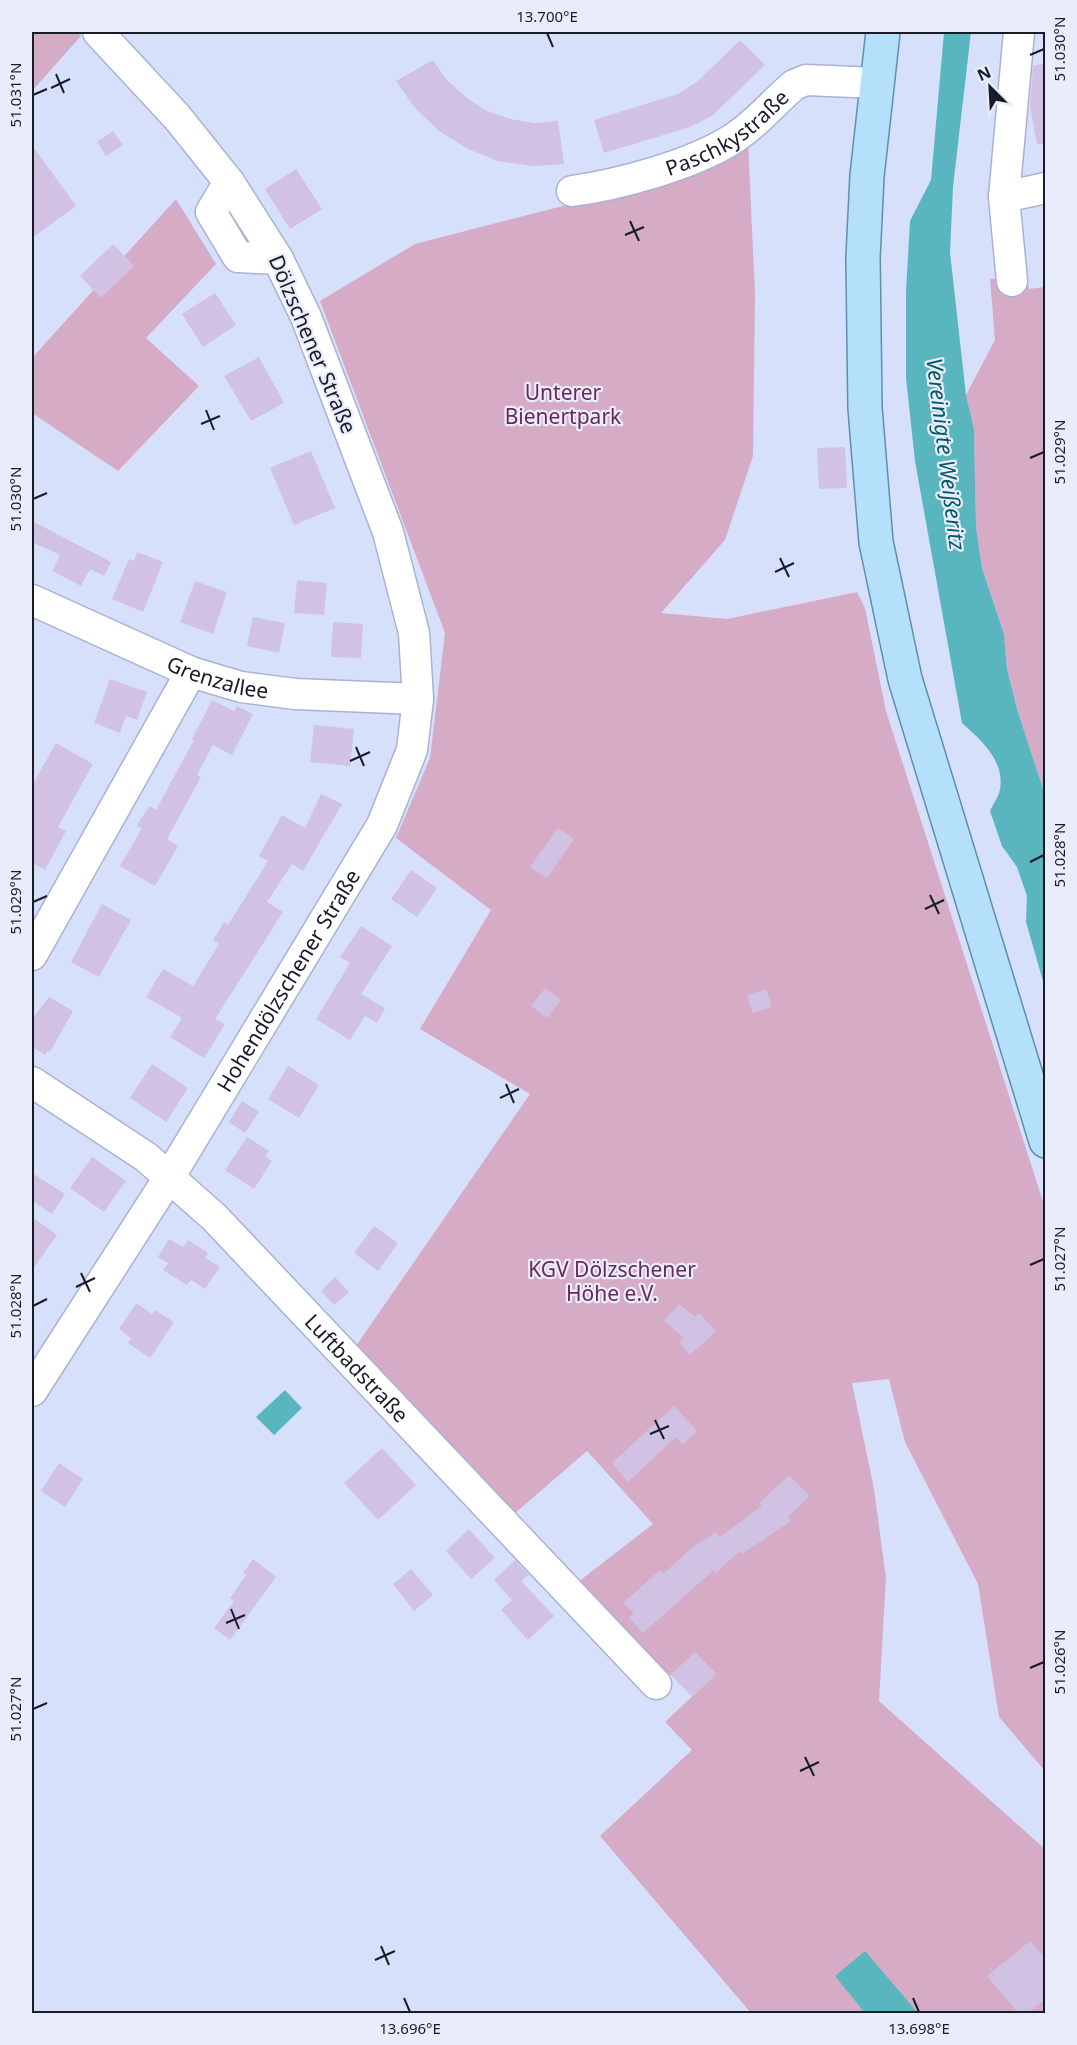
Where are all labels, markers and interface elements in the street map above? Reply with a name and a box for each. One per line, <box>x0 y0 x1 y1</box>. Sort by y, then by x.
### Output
text: 13.700°E <box>516 6 578 26</box>
text: 51.030°N <box>1049 17 1069 81</box>
north arrow <box>960 57 1020 117</box>
text: N <box>973 61 994 86</box>
text: 51.031°N <box>5 63 25 127</box>
street label: Paschkystraße <box>662 83 794 182</box>
street label: Dölzschener Straße <box>263 250 363 438</box>
water label: Vereinigte Weißeritz <box>920 356 974 552</box>
park label: Unterer Bienertpark <box>505 378 622 430</box>
text: 51.029°N <box>1049 420 1069 484</box>
text: 51.030°N <box>5 467 25 531</box>
street label: Grenzallee <box>163 649 270 704</box>
text: 51.028°N <box>1049 823 1069 887</box>
street label: Hohendölzschener Straße <box>210 864 366 1097</box>
text: 51.029°N <box>5 870 25 934</box>
text: 51.027°N <box>1049 1227 1069 1291</box>
park label: KGV Dölzschener Höhe e.V. <box>528 1255 696 1307</box>
text: 51.028°N <box>5 1274 25 1338</box>
street label: Luftbadstraße <box>299 1308 415 1428</box>
text: 51.026°N <box>1049 1630 1069 1694</box>
text: 51.027°N <box>5 1677 25 1741</box>
text: 13.696°E <box>379 2018 441 2038</box>
text: 13.698°E <box>888 2018 950 2038</box>

